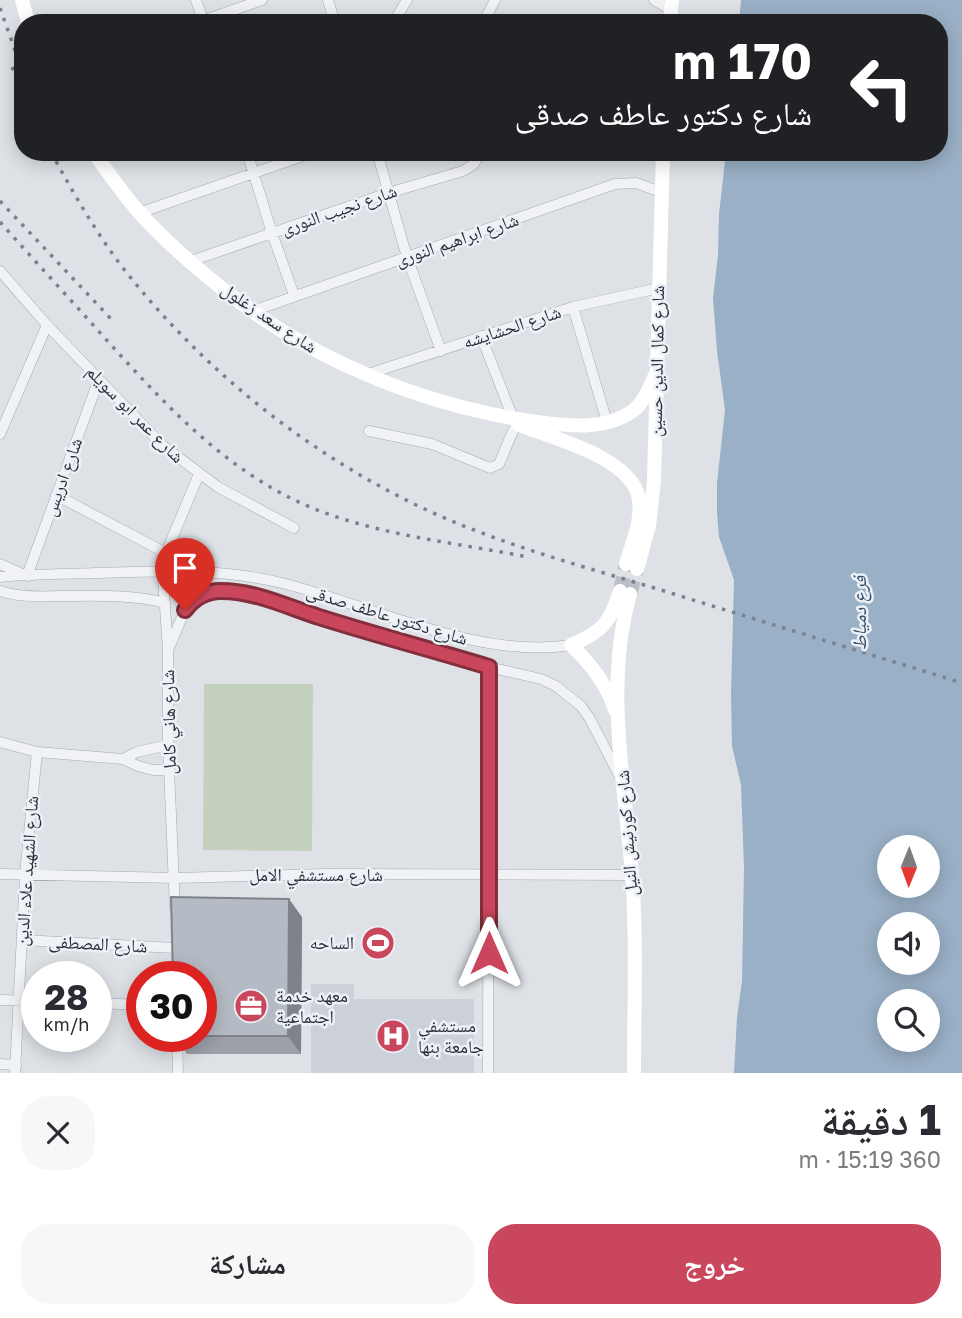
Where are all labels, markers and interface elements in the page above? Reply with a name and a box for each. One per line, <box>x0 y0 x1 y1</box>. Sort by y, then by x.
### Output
text: 170 m <box>673 31 812 90</box>
icon: left <box>836 42 927 133</box>
text: شارع دكتور عاطف صدقى <box>515 94 812 132</box>
street label: شارع نجيب النورى <box>278 179 400 240</box>
street label: شارع ابراهيم النورى <box>392 208 522 272</box>
street label: شارع سعد زغلول <box>217 277 322 358</box>
street label: شارع كمال الدين حسين <box>644 285 669 437</box>
street label: شارع الحشايشه <box>460 300 564 353</box>
street label: شارع عمر ابو سويلم <box>81 360 189 468</box>
street label: شارع ادريس <box>38 434 87 519</box>
pin <box>155 538 215 610</box>
icon: arrive <box>166 549 204 587</box>
water label: فرع دمياط <box>847 574 872 650</box>
street label: شارع دكتور عاطف صدقى <box>304 579 471 650</box>
street label: شارع هاني كامل <box>156 669 184 775</box>
street label: شارع كورنيش النيل <box>611 769 642 897</box>
street label: شارع الشهيد علاء الدين <box>10 795 43 947</box>
north arrow <box>877 835 940 898</box>
map controls <box>877 835 940 1052</box>
street label: شارع مستشفي الامل <box>249 863 383 890</box>
button: sound <box>877 912 940 975</box>
position arrow <box>452 916 526 990</box>
sports icon: الساحه <box>359 924 397 962</box>
street label: شارع المصطفى <box>48 929 148 958</box>
place label: الساحه <box>310 931 354 953</box>
speed limit sign: 30 <box>126 961 217 1052</box>
text: 28 <box>45 976 88 1018</box>
place label: معهد خدمة اجتماعية <box>276 984 348 1027</box>
office icon: معهد خدمة اجتماعية <box>232 987 270 1025</box>
button: search <box>877 989 940 1052</box>
text: km/h <box>44 1013 89 1035</box>
place label: مستشفي جامعة بنها <box>418 1014 484 1058</box>
hospital icon: مستشفي جامعة بنها <box>374 1017 412 1055</box>
text: 1 دقيقة <box>821 1094 941 1144</box>
button: close <box>21 1096 95 1170</box>
text: 360 m · 15:19 <box>798 1145 941 1173</box>
button: مشاركة <box>21 1224 474 1304</box>
button: خروج <box>488 1224 941 1304</box>

